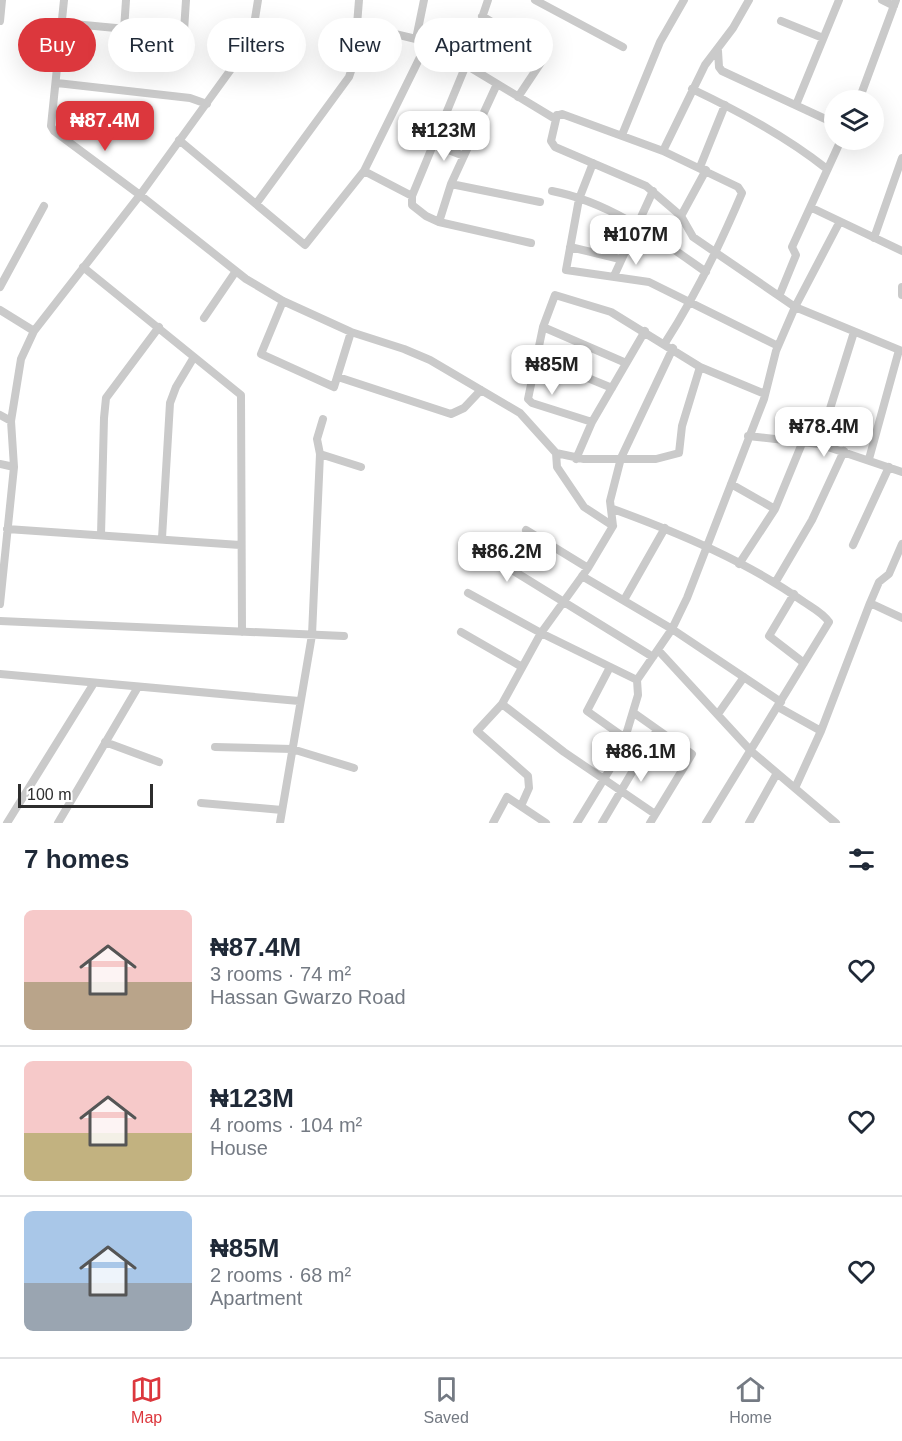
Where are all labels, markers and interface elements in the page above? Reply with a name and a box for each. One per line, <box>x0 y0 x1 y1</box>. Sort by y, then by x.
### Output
chip: Buy <box>18 18 96 72</box>
chip: Rent <box>108 18 195 72</box>
chip: Filters <box>207 18 306 72</box>
chip: New <box>318 18 402 72</box>
chip: Apartment <box>414 18 553 72</box>
map controls <box>824 90 884 150</box>
button: layers <box>824 90 884 150</box>
pin: ₦87.4M <box>56 101 154 152</box>
text: ₦87.4M <box>70 109 140 131</box>
pin: ₦123M <box>402 111 486 162</box>
text: ₦123M <box>412 119 476 141</box>
pin: ₦107M <box>594 215 678 266</box>
text: ₦107M <box>604 223 668 245</box>
pin: ₦85M <box>516 345 588 396</box>
text: ₦85M <box>525 353 579 375</box>
pin: ₦78.4M <box>775 407 873 458</box>
text: ₦78.4M <box>789 415 859 437</box>
pin: ₦86.2M <box>458 532 556 583</box>
text: ₦86.2M <box>472 540 542 562</box>
pin: ₦86.1M <box>592 732 690 783</box>
text: ₦86.1M <box>606 740 676 762</box>
scale bar <box>18 781 153 808</box>
text: 100 m <box>27 786 71 803</box>
icon: filters <box>845 843 878 876</box>
text: 7 homes <box>24 844 130 874</box>
text: ₦87.4M <box>210 932 301 962</box>
icon: home <box>72 934 144 1006</box>
icon: heart <box>845 954 878 987</box>
text: 3 rooms · 74 m² <box>210 963 351 985</box>
text: Hassan Gwarzo Road <box>210 986 406 1008</box>
text: ₦123M <box>210 1083 294 1113</box>
icon: home <box>72 1085 144 1157</box>
icon: heart <box>845 1105 878 1138</box>
text: 4 rooms · 104 m² <box>210 1114 362 1136</box>
text: House <box>210 1137 268 1159</box>
text: ₦85M <box>210 1233 279 1263</box>
icon: home <box>72 1235 144 1307</box>
icon: heart <box>845 1255 878 1288</box>
text: 2 rooms · 68 m² <box>210 1264 351 1286</box>
text: Apartment <box>210 1287 302 1309</box>
tab: Map <box>130 1373 163 1427</box>
tab: Saved <box>423 1373 469 1427</box>
tab: Home <box>729 1373 772 1427</box>

